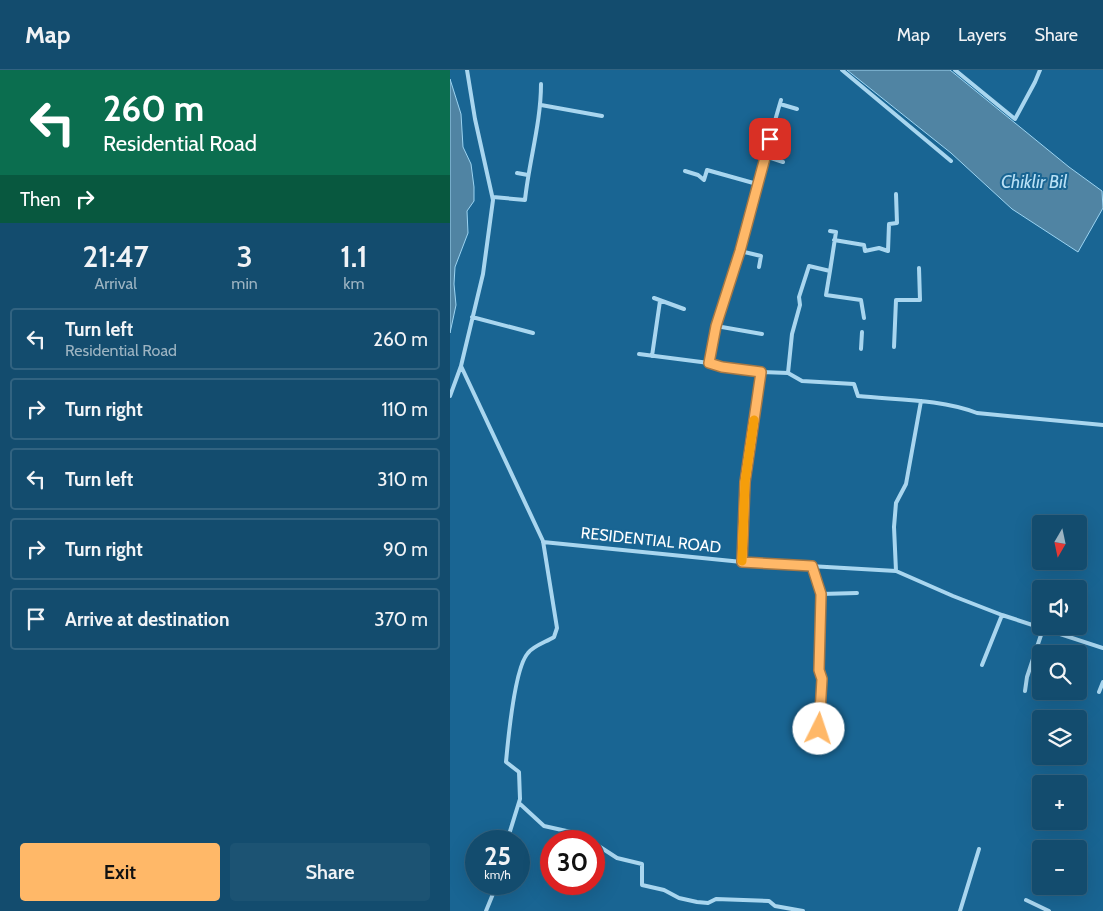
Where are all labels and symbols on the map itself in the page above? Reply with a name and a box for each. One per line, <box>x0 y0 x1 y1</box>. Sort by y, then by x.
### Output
pin <box>749 118 791 160</box>
water label: Chiklir Bil <box>1001 171 1068 193</box>
north arrow <box>1032 515 1088 570</box>
street label: RESIDENTIAL ROAD <box>580 523 722 557</box>
position arrow <box>792 702 844 754</box>
speed limit sign: 30 <box>540 830 605 895</box>

